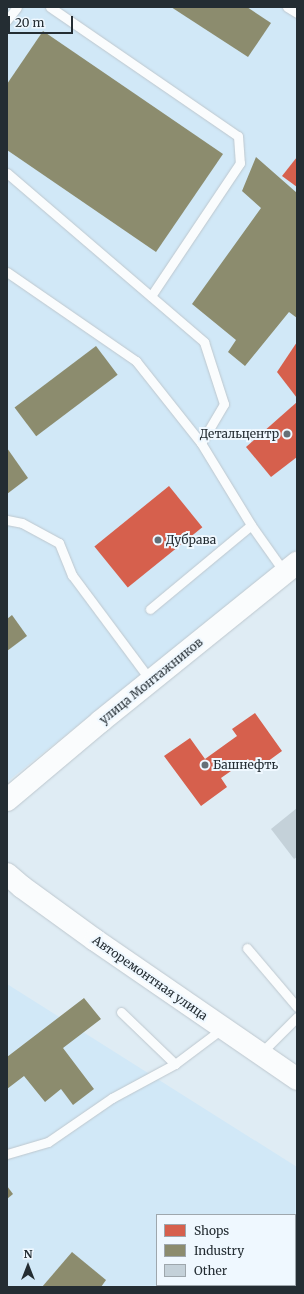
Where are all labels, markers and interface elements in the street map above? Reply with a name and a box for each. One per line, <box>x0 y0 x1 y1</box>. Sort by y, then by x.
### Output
scale bar <box>10 8 75 34</box>
text: 20 m <box>15 15 44 30</box>
place label: Детальцентр <box>200 427 279 441</box>
marker: Детальцентр <box>282 429 292 439</box>
place label: Дубрава <box>166 533 216 547</box>
marker: Дубрава <box>153 535 163 545</box>
street label: улица Монтажников <box>96 635 206 727</box>
place label: Башнефть <box>213 758 278 772</box>
marker: Башнефть <box>200 760 210 770</box>
street label: Авторемонтная улица <box>90 933 210 1023</box>
legend <box>156 1214 296 1286</box>
text: Shops <box>194 1223 229 1238</box>
text: Industry <box>194 1243 244 1258</box>
north arrow <box>8 1246 48 1286</box>
text: N <box>24 1247 32 1261</box>
text: Other <box>194 1263 227 1278</box>

